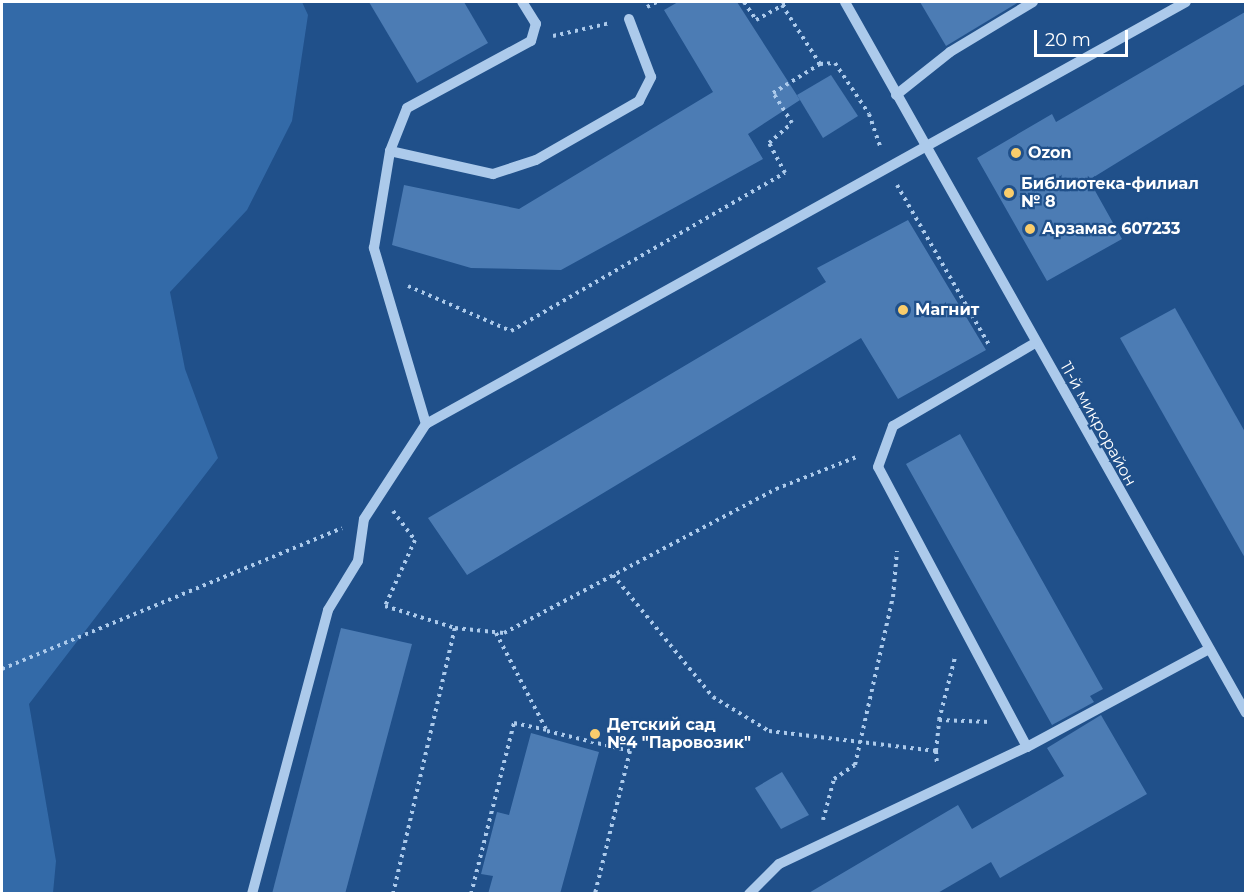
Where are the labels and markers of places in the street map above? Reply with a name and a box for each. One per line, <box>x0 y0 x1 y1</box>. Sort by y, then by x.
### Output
place label: Ozon <box>1028 143 1072 163</box>
marker: Ozon <box>1009 146 1023 160</box>
place label: Библиотека-филиал № 8 <box>1021 174 1199 212</box>
marker: Библиотека-филиал № 8 <box>1002 186 1016 200</box>
place label: Арзамас 607233 <box>1042 219 1180 239</box>
marker: Арзамас 607233 <box>1023 222 1037 236</box>
place label: Магнит <box>915 300 979 320</box>
marker: Магнит <box>896 303 910 317</box>
place label: Детский сад №4 "Паровозик" <box>607 715 751 753</box>
marker: Детский сад №4 "Паровозик" <box>588 727 602 741</box>

